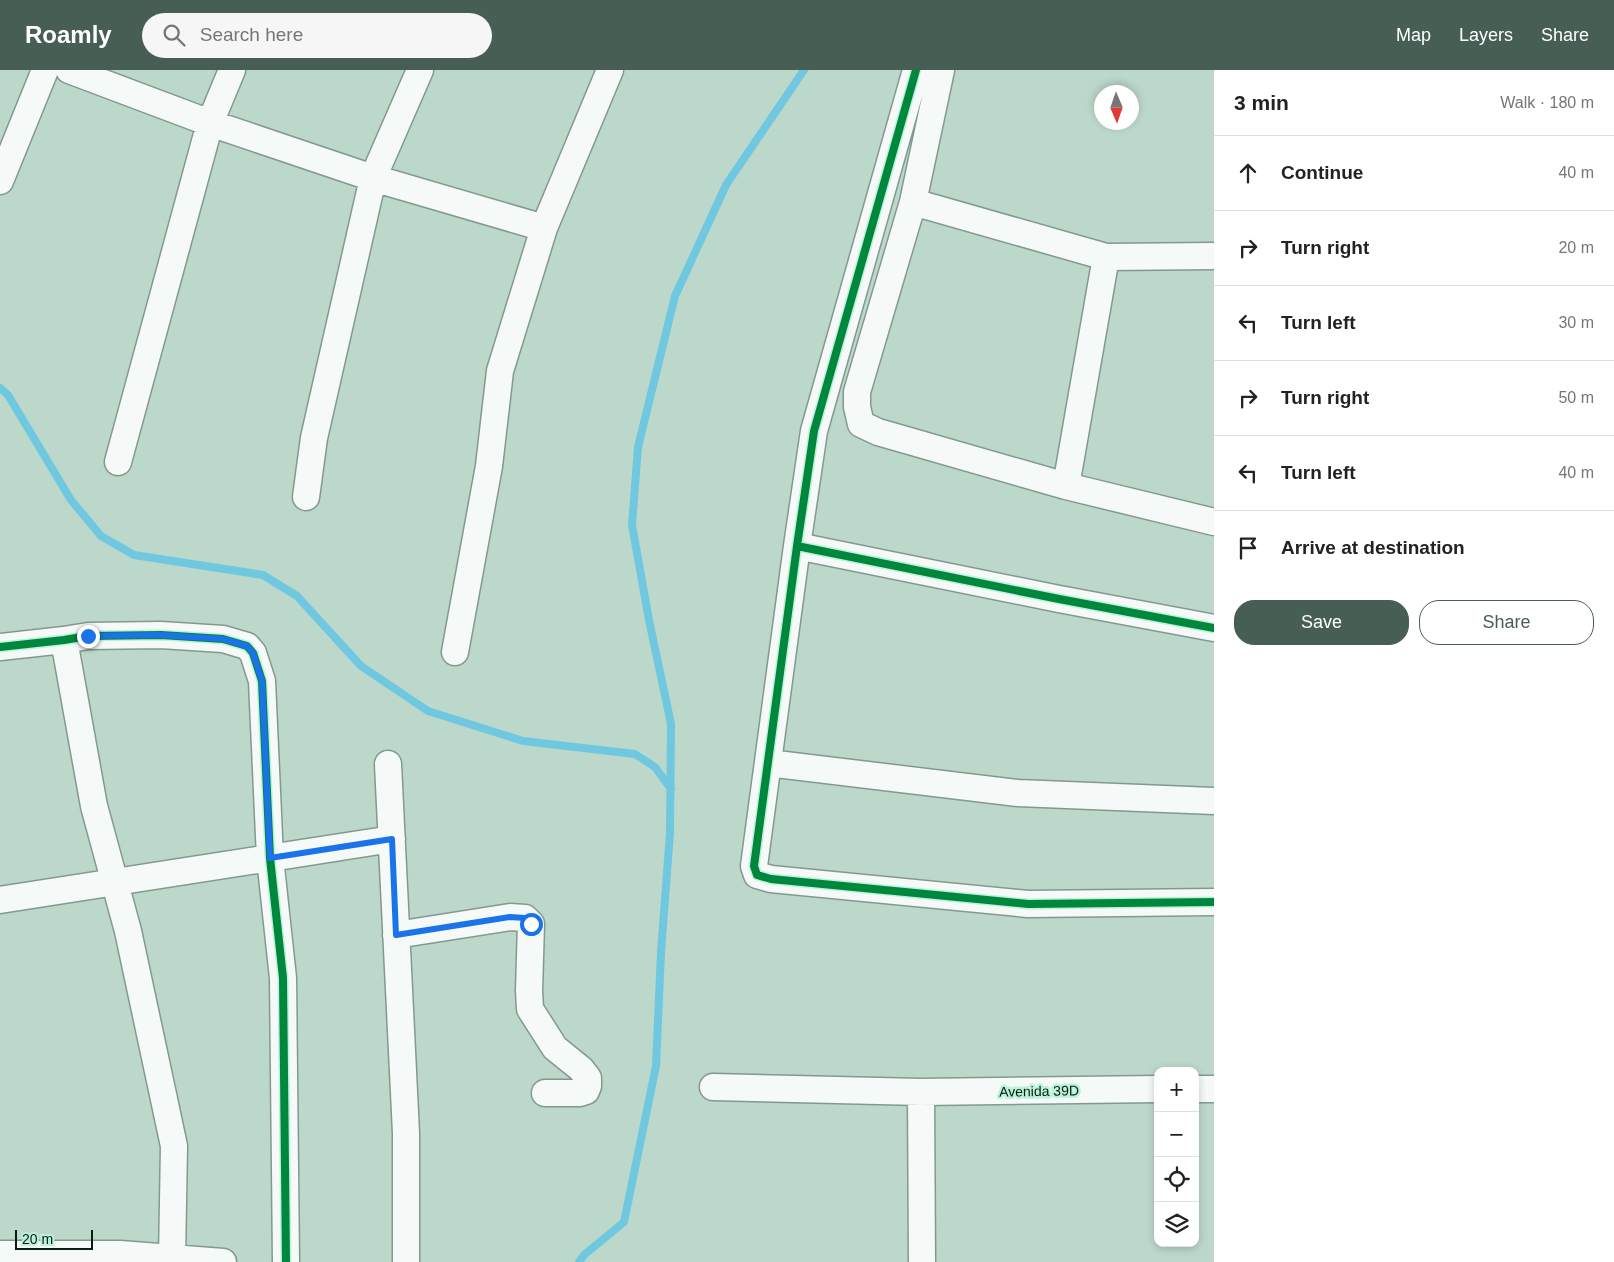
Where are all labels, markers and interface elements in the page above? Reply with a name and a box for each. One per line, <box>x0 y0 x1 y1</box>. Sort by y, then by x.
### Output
search box <box>142 13 492 58</box>
text: Roamly <box>25 21 112 48</box>
icon: search <box>160 21 188 49</box>
text: Search here <box>200 24 303 45</box>
text: Map <box>1396 25 1431 45</box>
text: Layers <box>1459 25 1513 45</box>
text: Share <box>1541 25 1589 45</box>
north arrow <box>1094 85 1139 130</box>
text: 3 min <box>1234 91 1289 114</box>
text: Walk · 180 m <box>1500 94 1594 111</box>
icon: ahead <box>1234 159 1262 187</box>
text: Continue <box>1281 162 1363 183</box>
text: 40 m <box>1558 164 1594 181</box>
icon: right <box>1234 234 1262 262</box>
text: Turn right <box>1281 237 1369 258</box>
text: 20 m <box>1558 239 1594 256</box>
icon: left <box>1234 309 1262 337</box>
text: Turn left <box>1281 312 1356 333</box>
text: 30 m <box>1558 314 1594 331</box>
icon: right <box>1234 384 1262 412</box>
text: Turn right <box>1281 387 1369 408</box>
text: 50 m <box>1558 389 1594 406</box>
icon: left <box>1234 459 1262 487</box>
text: Turn left <box>1281 462 1356 483</box>
text: 40 m <box>1558 464 1594 481</box>
icon: arrive <box>1234 534 1262 562</box>
text: Arrive at destination <box>1281 537 1465 558</box>
button: Save <box>1234 600 1409 645</box>
button: Share <box>1419 600 1594 645</box>
route end <box>77 625 100 648</box>
route start <box>520 913 543 936</box>
map controls <box>1154 1067 1199 1247</box>
button: + <box>1154 1067 1199 1112</box>
street label: Avenida 39D <box>999 1082 1079 1100</box>
button: − <box>1154 1112 1199 1157</box>
button: locate <box>1154 1157 1199 1202</box>
button: layers <box>1154 1202 1199 1247</box>
scale bar <box>15 1227 92 1250</box>
text: 20 m <box>22 1231 53 1247</box>

